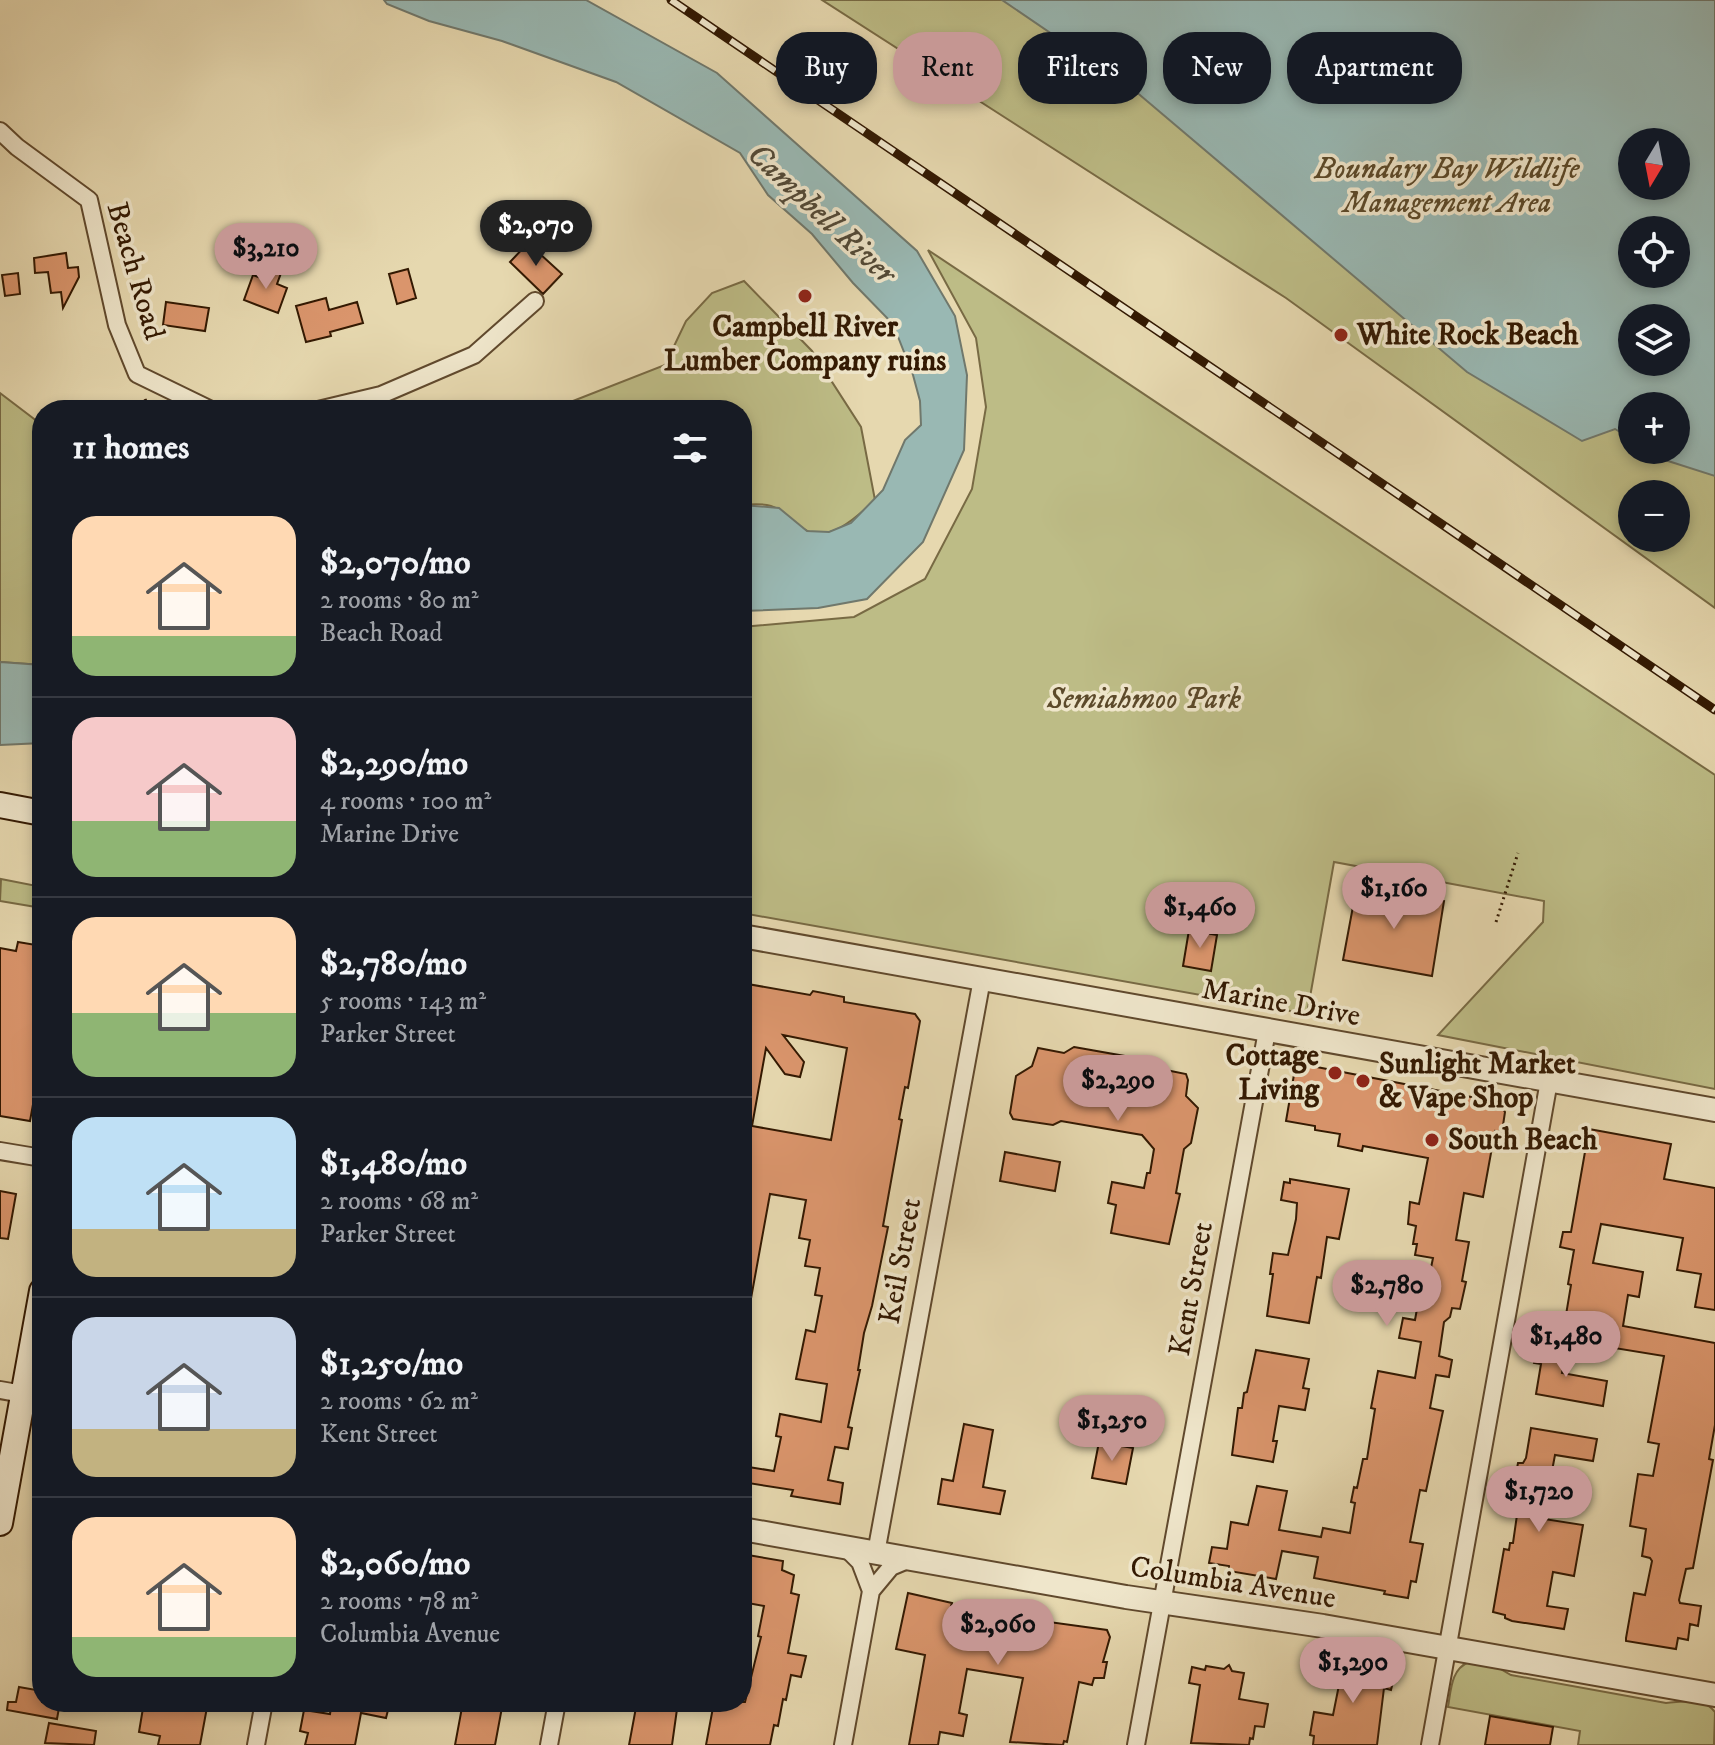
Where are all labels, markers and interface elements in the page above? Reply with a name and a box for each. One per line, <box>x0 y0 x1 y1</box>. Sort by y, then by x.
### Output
chip: Buy <box>776 32 877 104</box>
chip: Rent <box>893 32 1002 104</box>
chip: Filters <box>1018 32 1147 104</box>
chip: New <box>1163 32 1271 104</box>
chip: Apartment <box>1287 32 1462 104</box>
north arrow <box>1618 128 1690 200</box>
map controls <box>1618 128 1690 552</box>
water label: Campbell River <box>738 135 906 295</box>
park label: Boundary Bay Wildlife Management Area <box>1313 151 1580 222</box>
street label: Beach Road <box>98 198 172 344</box>
pin: $2,070 <box>471 200 601 268</box>
text: $2,070 <box>498 209 574 242</box>
button: locate <box>1618 216 1690 288</box>
pin: $3,210 <box>201 223 331 291</box>
text: $3,210 <box>232 232 300 265</box>
marker: Campbell River Lumber Company ruins <box>796 287 814 305</box>
button: layers <box>1618 304 1690 376</box>
place label: Campbell River Lumber Company ruins <box>664 309 946 380</box>
place label: White Rock Beach <box>1356 317 1579 354</box>
marker: White Rock Beach <box>1332 326 1350 344</box>
button: + <box>1618 392 1690 464</box>
icon: filters <box>668 426 712 470</box>
text: 11 homes <box>72 427 189 469</box>
button: − <box>1618 480 1690 552</box>
text: $2,070/mo <box>320 542 471 584</box>
icon: home <box>136 548 232 644</box>
text: 2 rooms · 80 m² <box>320 584 479 617</box>
text: Beach Road <box>320 617 443 650</box>
park label: Semiahmoo Park <box>1046 681 1241 718</box>
text: $2,290/mo <box>320 743 468 785</box>
icon: home <box>136 749 232 845</box>
text: 4 rooms · 100 m² <box>320 785 491 818</box>
text: Marine Drive <box>320 818 459 851</box>
pin: $1,160 <box>1329 863 1459 931</box>
text: $1,160 <box>1360 872 1428 905</box>
pin: $1,460 <box>1135 882 1265 950</box>
text: $1,460 <box>1163 891 1237 924</box>
text: $2,780/mo <box>320 943 467 985</box>
icon: home <box>136 949 232 1045</box>
street label: Marine Drive <box>1199 971 1363 1035</box>
text: 5 rooms · 143 m² <box>320 985 486 1018</box>
text: Parker Street <box>320 1018 456 1051</box>
place label: Cottage Living <box>1225 1038 1320 1109</box>
place label: Sunlight Market & Vape Shop <box>1379 1046 1576 1117</box>
pin: $2,290 <box>1053 1055 1183 1123</box>
text: $2,290 <box>1081 1064 1155 1097</box>
marker: Cottage Living <box>1326 1064 1344 1082</box>
marker: Sunlight Market & Vape Shop <box>1354 1072 1372 1090</box>
place label: South Beach <box>1448 1122 1598 1159</box>
marker: South Beach <box>1423 1131 1441 1149</box>
text: $1,480/mo <box>320 1143 467 1185</box>
icon: home <box>136 1149 232 1245</box>
text: 2 rooms · 68 m² <box>320 1185 478 1218</box>
street label: Keil Street <box>872 1195 930 1327</box>
text: Parker Street <box>320 1218 456 1251</box>
street label: Kent Street <box>1162 1219 1222 1359</box>
pin: $2,780 <box>1322 1260 1452 1328</box>
text: $2,780 <box>1350 1269 1424 1302</box>
pin: $1,480 <box>1501 1311 1631 1379</box>
text: $1,480 <box>1529 1320 1603 1353</box>
text: $1,250/mo <box>320 1343 463 1385</box>
icon: home <box>136 1349 232 1445</box>
text: 2 rooms · 62 m² <box>320 1385 478 1418</box>
pin: $1,250 <box>1047 1395 1177 1463</box>
text: $1,250 <box>1077 1404 1147 1437</box>
text: Kent Street <box>320 1418 438 1451</box>
pin: $1,720 <box>1474 1466 1604 1534</box>
text: $1,720 <box>1504 1475 1574 1508</box>
text: $2,060/mo <box>320 1543 470 1585</box>
street label: Columbia Avenue <box>1128 1548 1338 1618</box>
icon: home <box>136 1549 232 1645</box>
text: 2 rooms · 78 m² <box>320 1585 478 1618</box>
pin: $2,060 <box>933 1599 1063 1667</box>
text: $2,060 <box>960 1608 1036 1641</box>
text: Columbia Avenue <box>320 1618 500 1651</box>
pin: $1,290 <box>1288 1637 1418 1705</box>
text: $1,290 <box>1318 1646 1388 1679</box>

